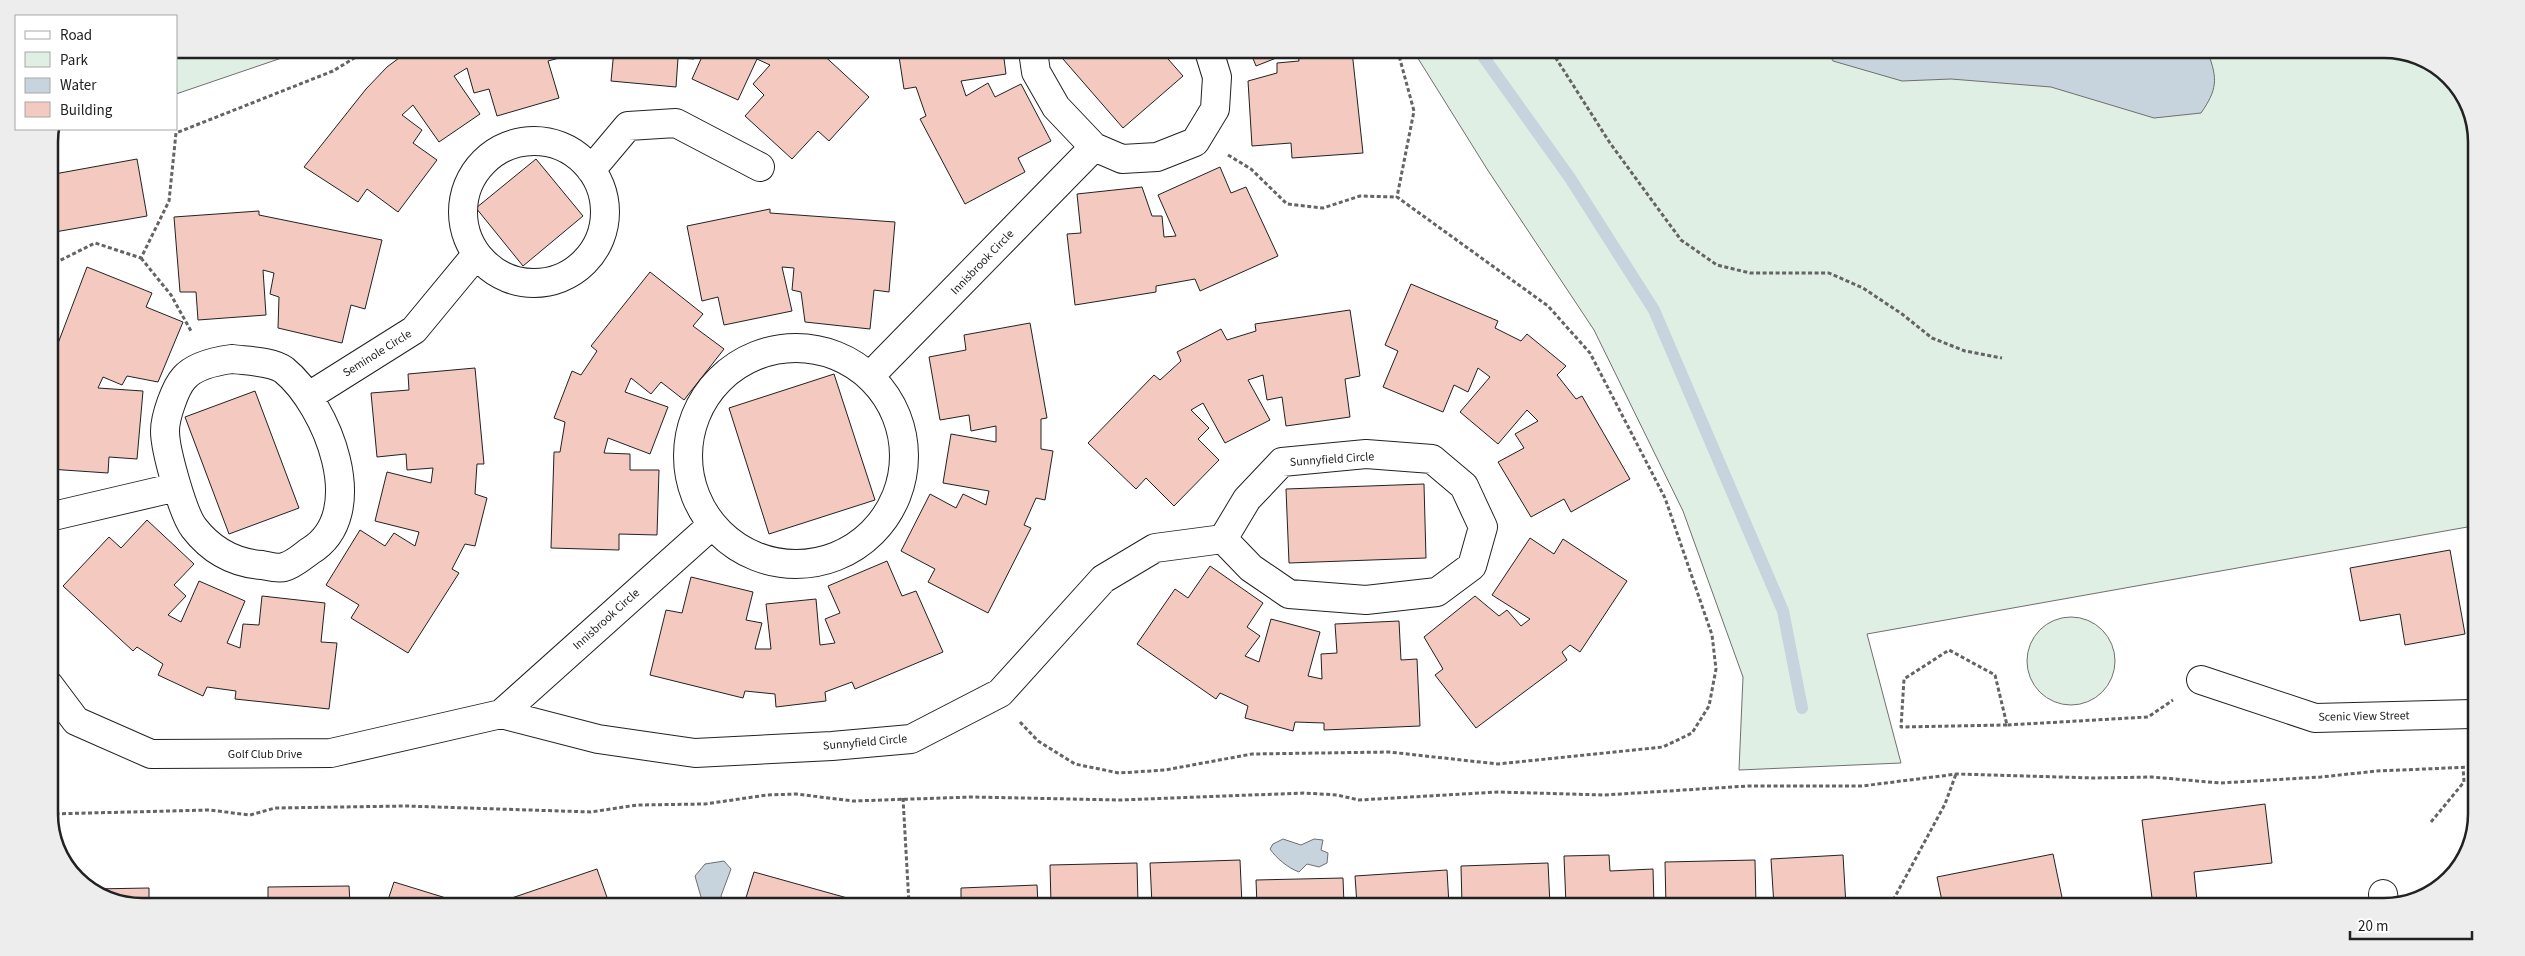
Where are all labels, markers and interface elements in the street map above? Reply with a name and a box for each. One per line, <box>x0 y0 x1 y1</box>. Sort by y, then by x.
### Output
legend <box>15 15 178 130</box>
text: Road <box>60 25 92 46</box>
text: Park <box>60 50 89 71</box>
text: Water <box>60 75 97 96</box>
text: Building <box>60 100 113 121</box>
street label: Innisbrook Circle <box>947 226 1018 299</box>
street label: Seminole Circle <box>340 326 415 381</box>
street label: Sunnyfield Circle <box>1289 448 1375 471</box>
street label: Innisbrook Circle <box>569 585 644 654</box>
street label: Scenic View Street <box>2318 707 2410 726</box>
street label: Sunnyfield Circle <box>822 730 908 755</box>
street label: Golf Club Drive <box>228 746 302 763</box>
scale bar <box>2350 908 2472 940</box>
text: 20 m <box>2358 916 2388 937</box>

